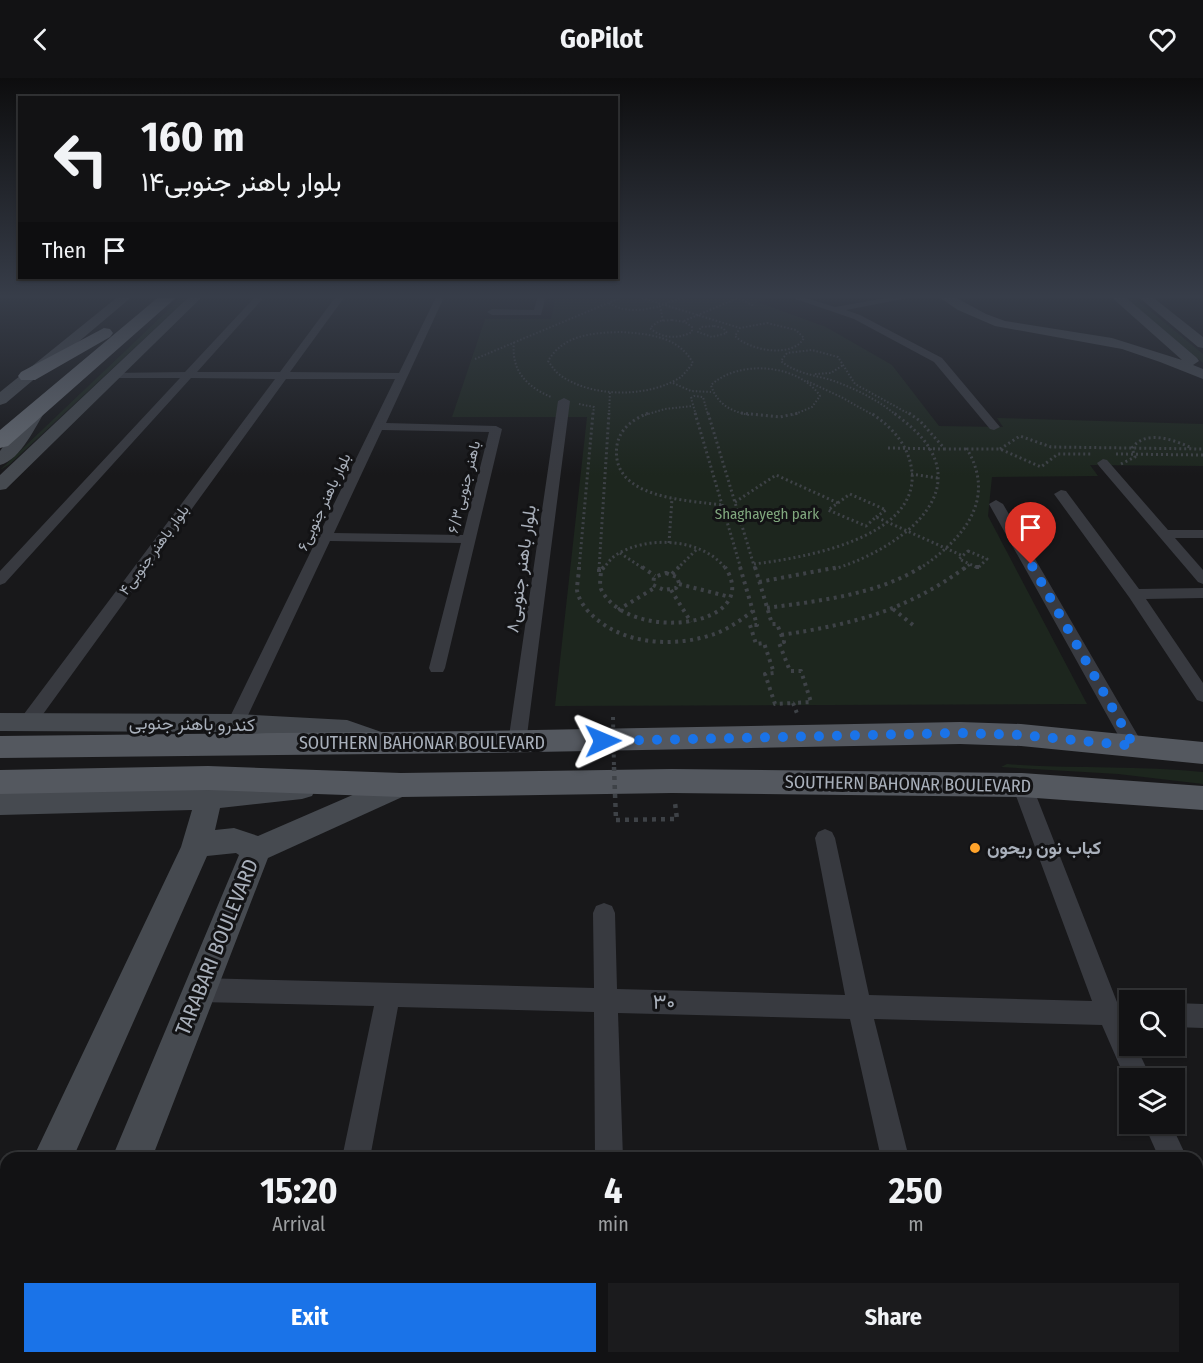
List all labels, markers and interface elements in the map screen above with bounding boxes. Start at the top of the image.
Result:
icon: back [24,23,57,56]
text: GoPilot [560,23,643,55]
icon: heart [1146,23,1179,56]
text: 160 m [141,112,244,162]
icon: left [42,120,120,198]
text: بلوار باهنر جنوبی۱۴ [141,166,341,198]
icon: arrive [98,234,131,267]
text: Then [42,237,86,264]
street label: ۶/۳باهنر جنوبی [444,439,485,535]
street label: بلوار باهنر جنوبی۶ [293,450,355,554]
street label: بلوار باهنر جنوبی۴ [115,501,194,599]
pin [1005,502,1056,564]
street label: ۸بلوار باهنر جنوبی [501,504,541,634]
park label: Shaghayegh park [715,505,819,523]
icon: arrive [1014,511,1047,544]
position arrow [571,709,635,773]
street label: کندرو باهنر جنوبی [129,712,255,736]
street label: SOUTHERN BAHONAR BOULEVARD [299,732,545,754]
street label: SOUTHERN BAHONAR BOULEVARD [785,771,1031,797]
place label: کباب نون ریحون [987,837,1101,859]
marker: کباب نون ریحون [968,841,982,855]
street label: TARABARI BOULEVARD [170,855,264,1039]
street label: ۳۰ [652,989,676,1015]
map controls [1119,990,1185,1134]
button: search [1119,990,1185,1056]
button: layers [1119,1068,1185,1134]
text: 15:20 [260,1169,338,1213]
text: 4 [604,1169,622,1213]
text: 250 [889,1169,943,1213]
text: Arrival [272,1212,325,1236]
text: min [598,1212,629,1236]
text: m [908,1212,924,1236]
button: Exit [24,1283,596,1352]
button: Share [608,1283,1179,1352]

